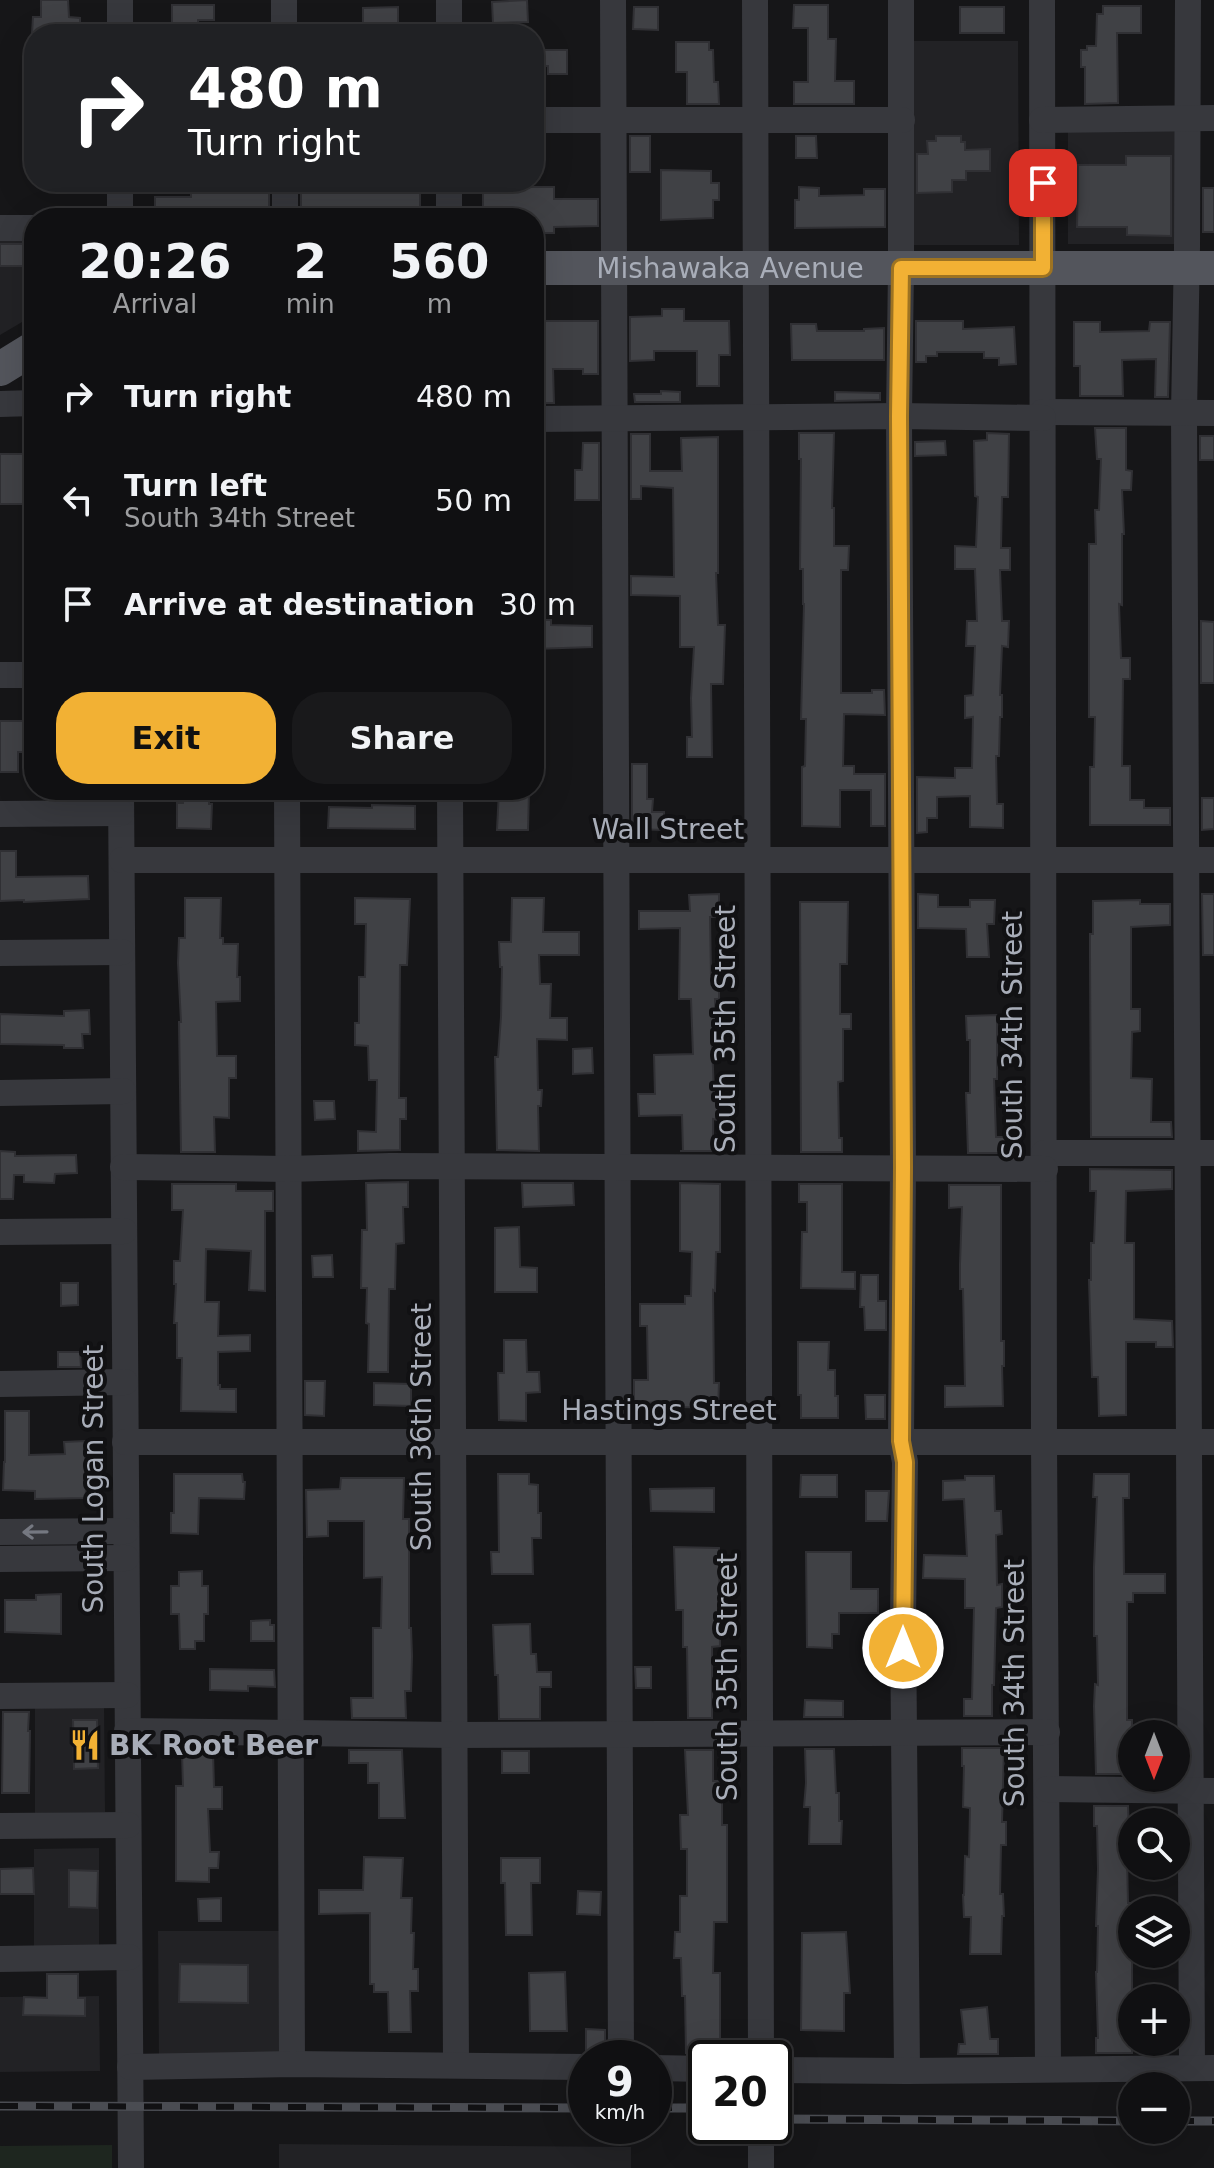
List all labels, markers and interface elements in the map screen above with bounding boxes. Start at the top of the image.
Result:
text: 480 m [188,55,383,120]
icon: right [56,56,160,160]
text: Turn right [188,122,360,163]
pin [1009,149,1077,217]
icon: arrive [1021,161,1065,205]
text: 20:26 [78,233,231,289]
text: 2 [294,233,327,289]
text: 560 [389,233,489,289]
street label: Mishawaka Avenue [596,252,864,285]
text: Arrival [113,289,197,319]
text: min [286,289,335,319]
text: m [427,289,452,319]
icon: right [56,374,100,418]
text: Turn right [124,379,291,414]
text: 480 m [416,379,512,414]
text: Turn left [124,468,267,503]
icon: left [56,478,100,522]
text: 50 m [435,483,512,518]
text: South 34th Street [124,503,355,533]
icon: arrive [56,582,100,626]
text: Arrive at destination [124,587,475,622]
text: 30 m [499,587,576,622]
button: Exit [56,692,276,784]
button: Share [292,692,512,784]
street label: Wall Street [592,813,744,846]
street label: South 35th Street [709,905,742,1153]
street label: South 34th Street [996,911,1029,1159]
street label: South 36th Street [405,1303,438,1551]
street label: South Logan Street [77,1344,110,1614]
street label: Hastings Street [561,1394,777,1427]
one-way arrow [22,1524,49,1540]
street label: South 35th Street [711,1553,744,1801]
street label: South 34th Street [998,1559,1031,1807]
position arrow [861,1606,945,1690]
north arrow [1118,1720,1190,1792]
map controls [1118,1720,1190,2144]
restaurant icon: BK Root Beer [68,1728,102,1762]
place label: BK Root Beer [109,1729,318,1762]
button: search [1118,1808,1190,1880]
button: layers [1118,1896,1190,1968]
button: + [1118,1984,1190,2056]
speed limit sign: 20 [688,2040,792,2144]
text: 9 [606,2059,634,2105]
button: − [1118,2072,1190,2144]
text: km/h [595,2100,645,2124]

